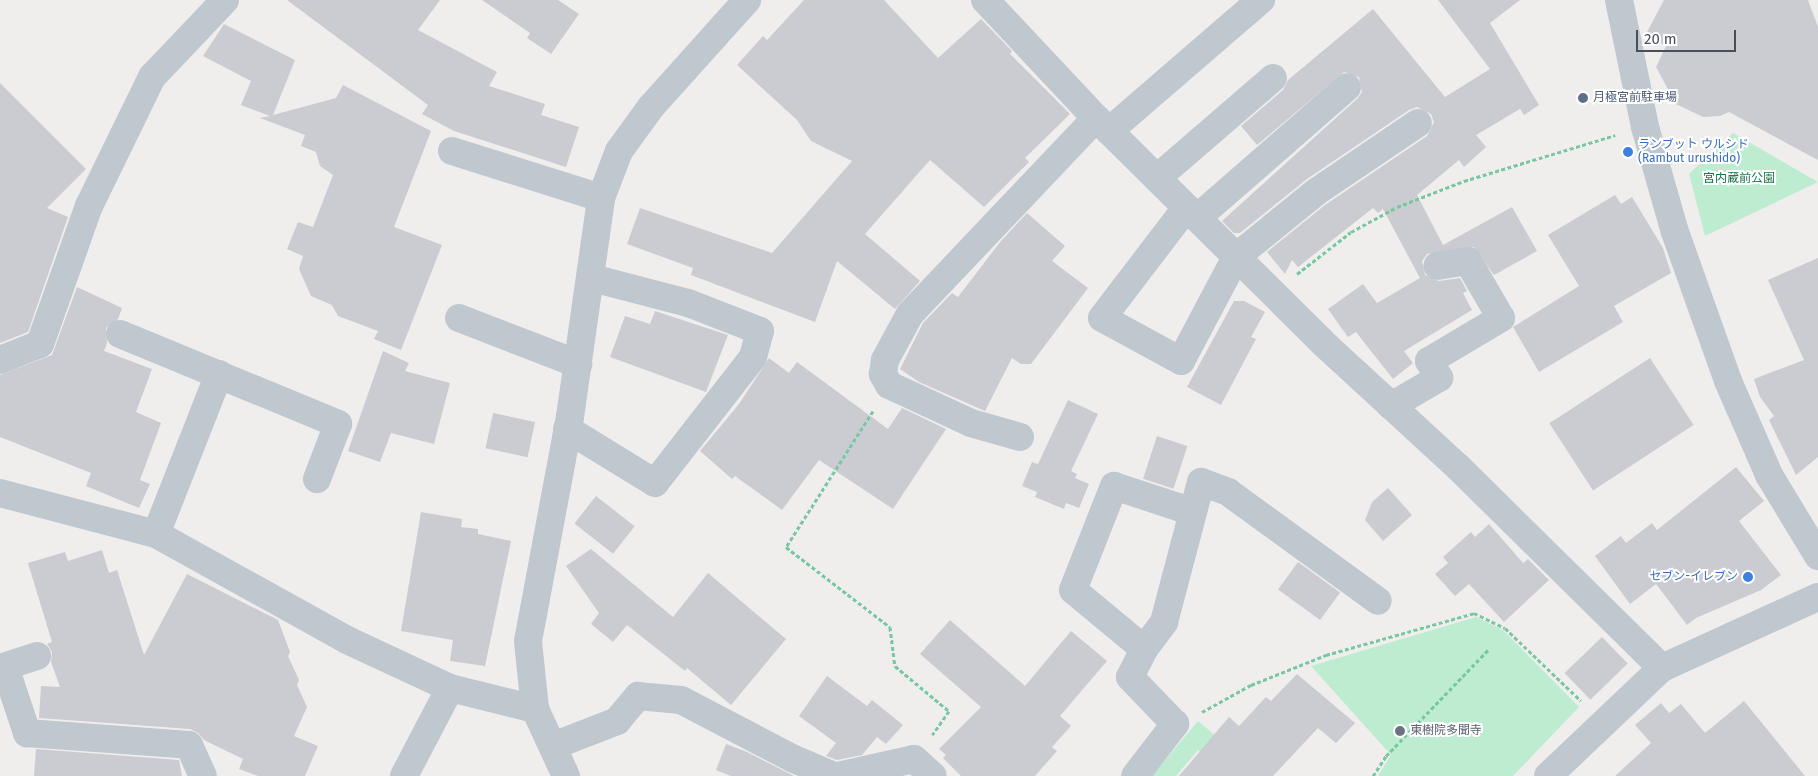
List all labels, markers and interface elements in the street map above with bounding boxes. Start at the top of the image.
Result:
scale bar [1638,20,1738,52]
text: 20 m [1644,30,1677,48]
place label: 月極宮前駐車場 [1593,91,1677,105]
marker: 月極宮前駐車場 [1577,92,1589,104]
place label: ランブット ウルシド (Rambut urushido) [1638,138,1749,166]
marker: ランブット ウルシド (Rambut urushido) [1622,146,1634,158]
park label: 宮内蔵前公園 [1703,172,1775,186]
place label: セブン-イレブン [1649,570,1738,584]
marker: セブン-イレブン [1742,571,1754,583]
place label: 東樹院多聞寺 [1410,724,1482,738]
marker: 東樹院多聞寺 [1394,725,1406,737]

